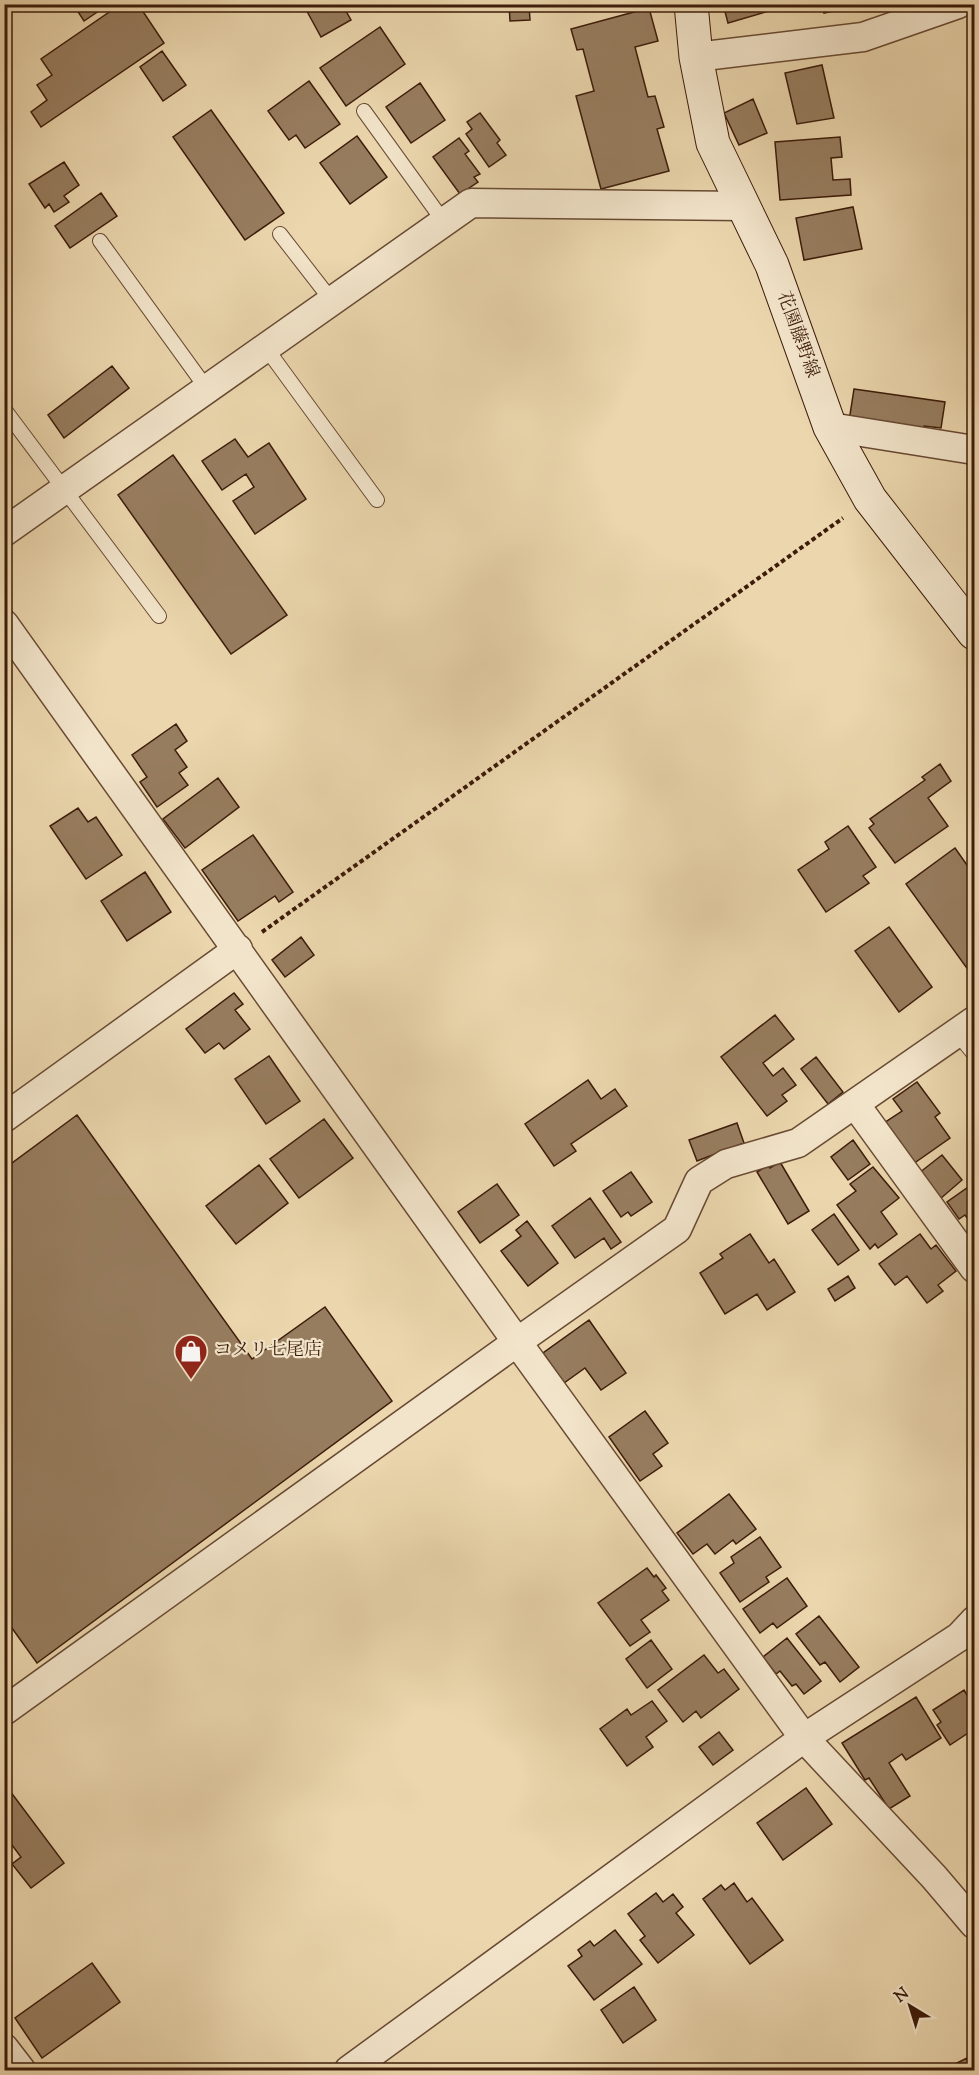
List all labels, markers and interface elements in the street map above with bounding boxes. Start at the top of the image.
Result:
street label: 花園藤野線 [769,288,825,382]
shop icon: コメリ七尾店 [173,1333,209,1380]
place label: コメリ七尾店 [214,1338,322,1364]
north arrow [880,1976,940,2036]
text: N [890,1983,915,2009]

